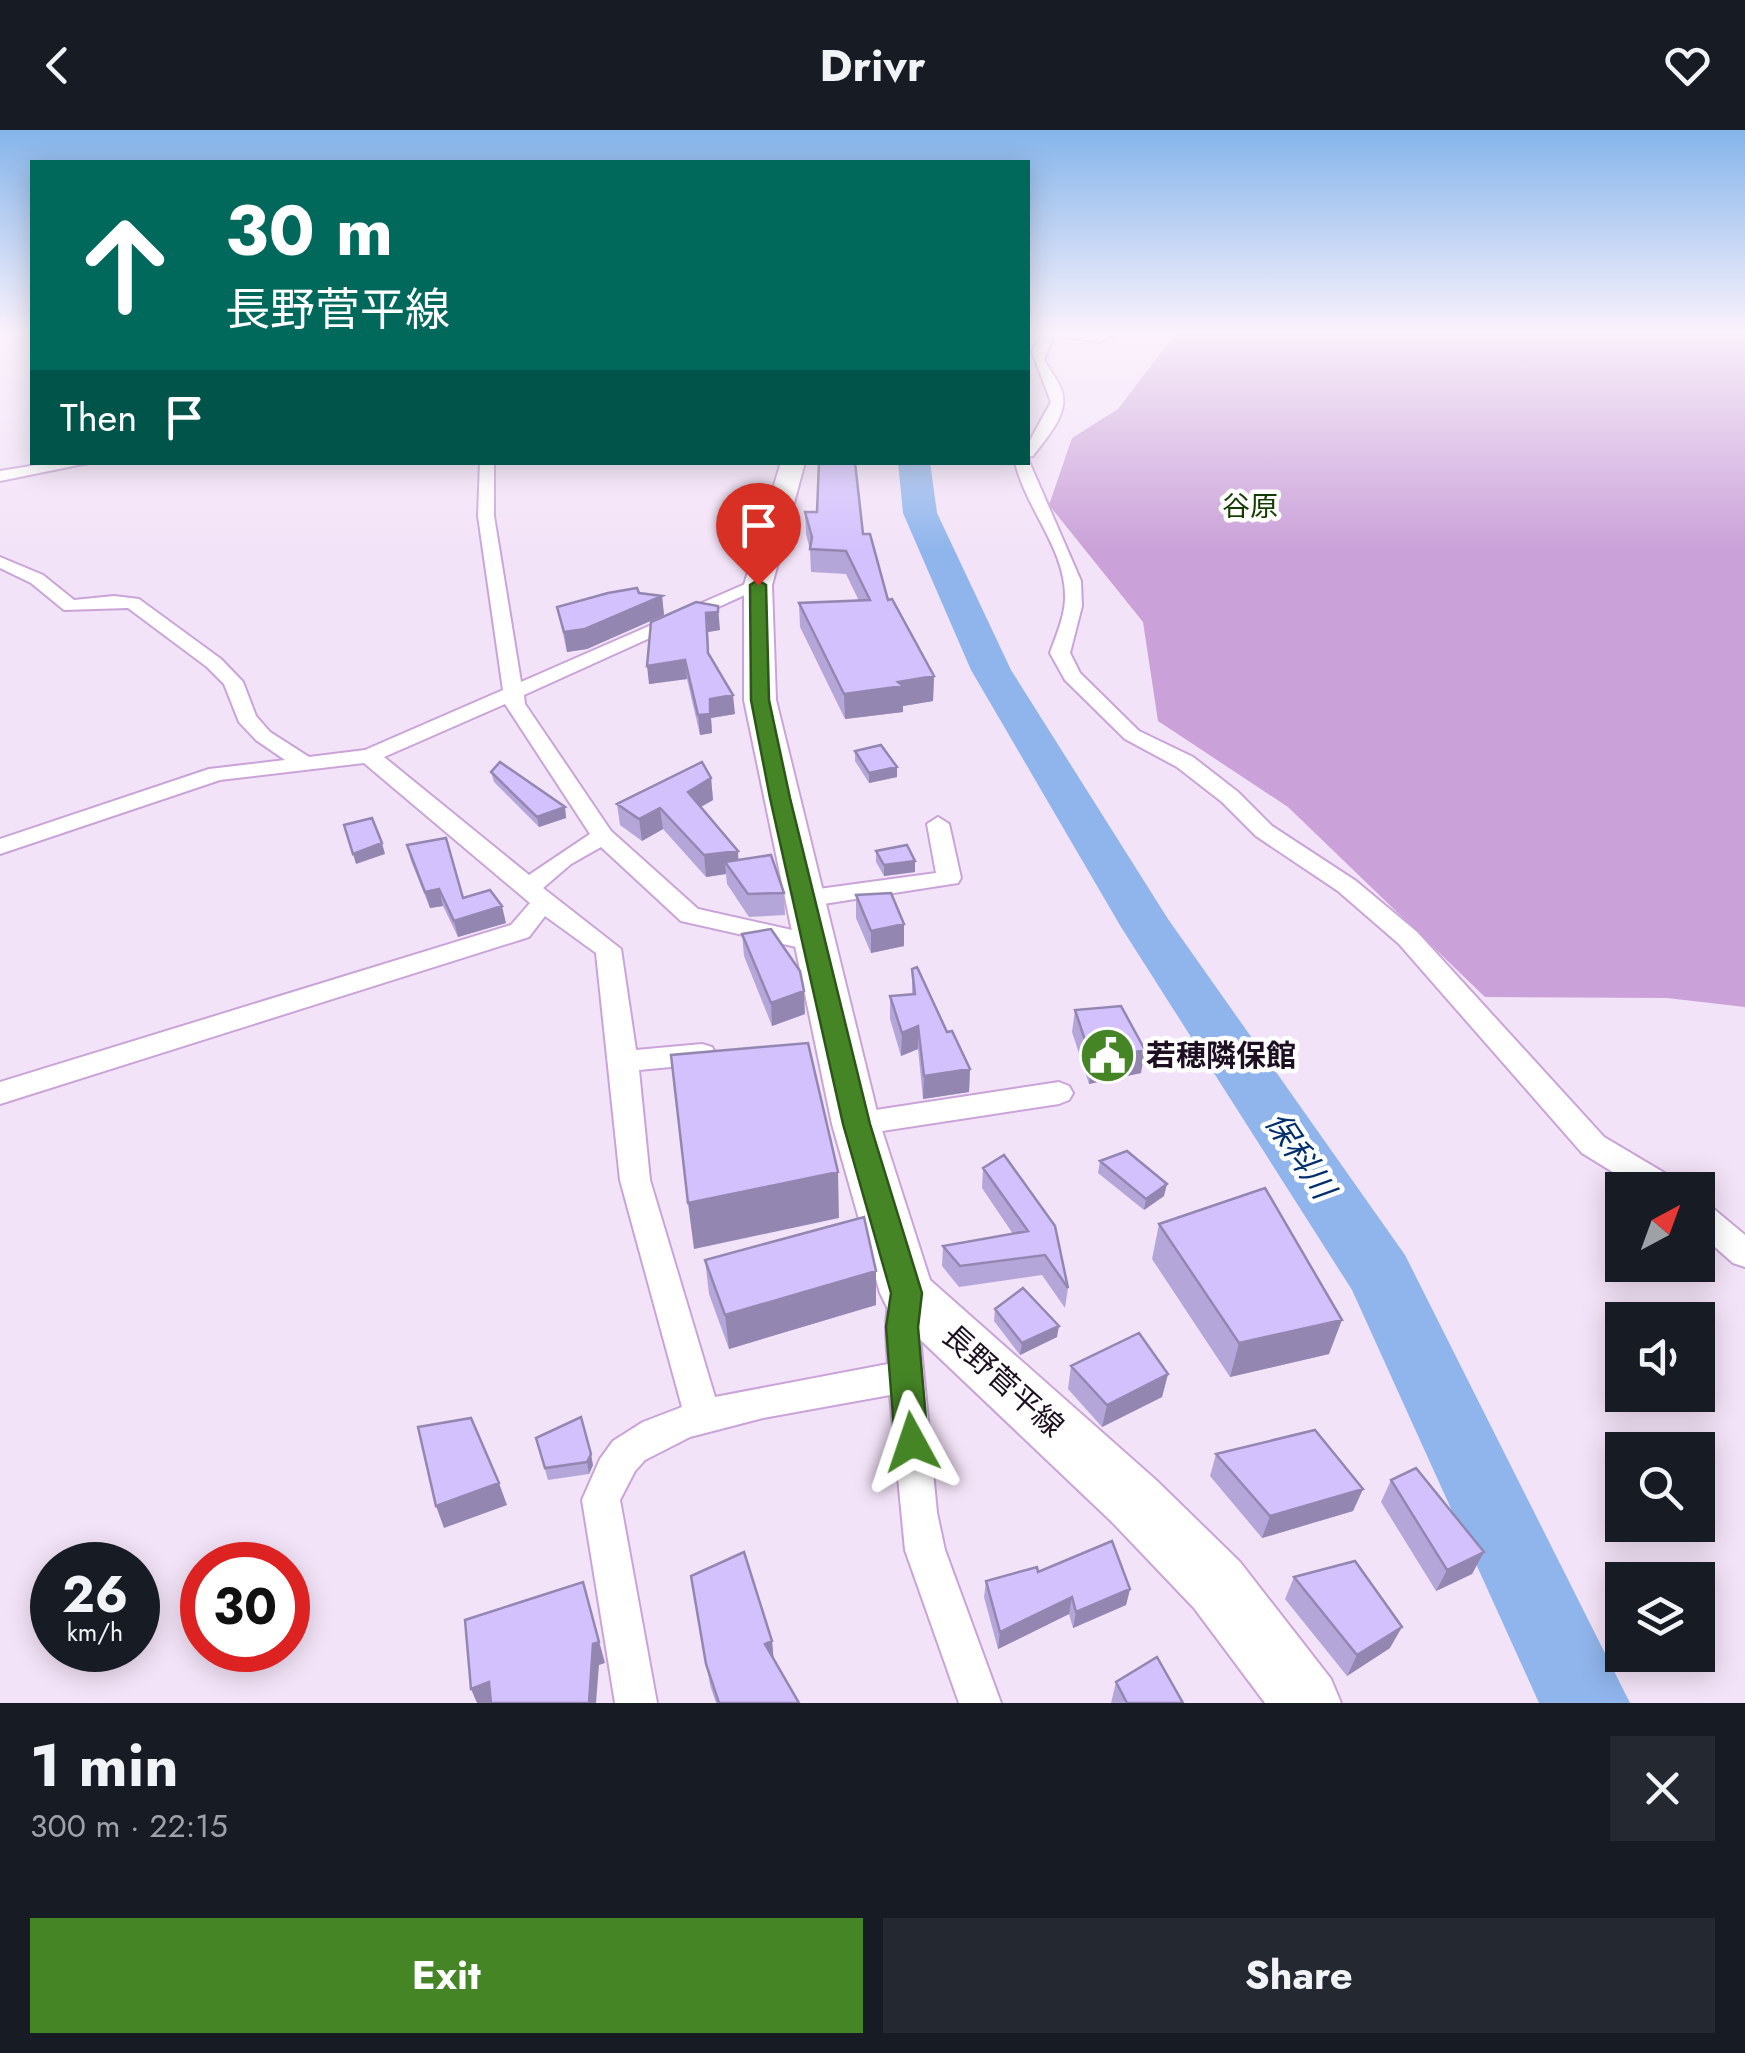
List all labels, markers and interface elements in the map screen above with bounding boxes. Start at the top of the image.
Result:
text: Drivr [819,33,926,98]
icon: back [30,38,85,93]
icon: heart [1660,38,1715,93]
text: 30 m [225,180,393,281]
icon: ahead [60,200,190,330]
text: 長野菅平線 [225,277,450,342]
text: Then [60,390,137,445]
icon: arrive [157,390,212,445]
pin [716,483,801,586]
district label: 谷原 [1222,486,1278,527]
icon: arrive [731,498,786,553]
public building icon: 若穂隣保館 [1077,1026,1137,1086]
place label: 若穂隣保館 [1146,1034,1296,1077]
water label: 保科川 [1254,1102,1348,1210]
north arrow [1605,1172,1715,1282]
map controls [1605,1172,1715,1672]
button: sound [1605,1302,1715,1412]
street label: 長野菅平線 [933,1314,1073,1447]
position arrow [860,1390,964,1494]
button: search [1605,1432,1715,1542]
speed limit sign: 30 [180,1542,310,1672]
text: 26 [62,1558,128,1631]
button: layers [1605,1562,1715,1672]
text: km/h [67,1614,123,1650]
text: 1 min [30,1722,179,1809]
button: close [1610,1736,1715,1841]
text: 300 m · 22:15 [30,1803,228,1849]
button: Exit [30,1918,863,2033]
button: Share [883,1918,1715,2033]

